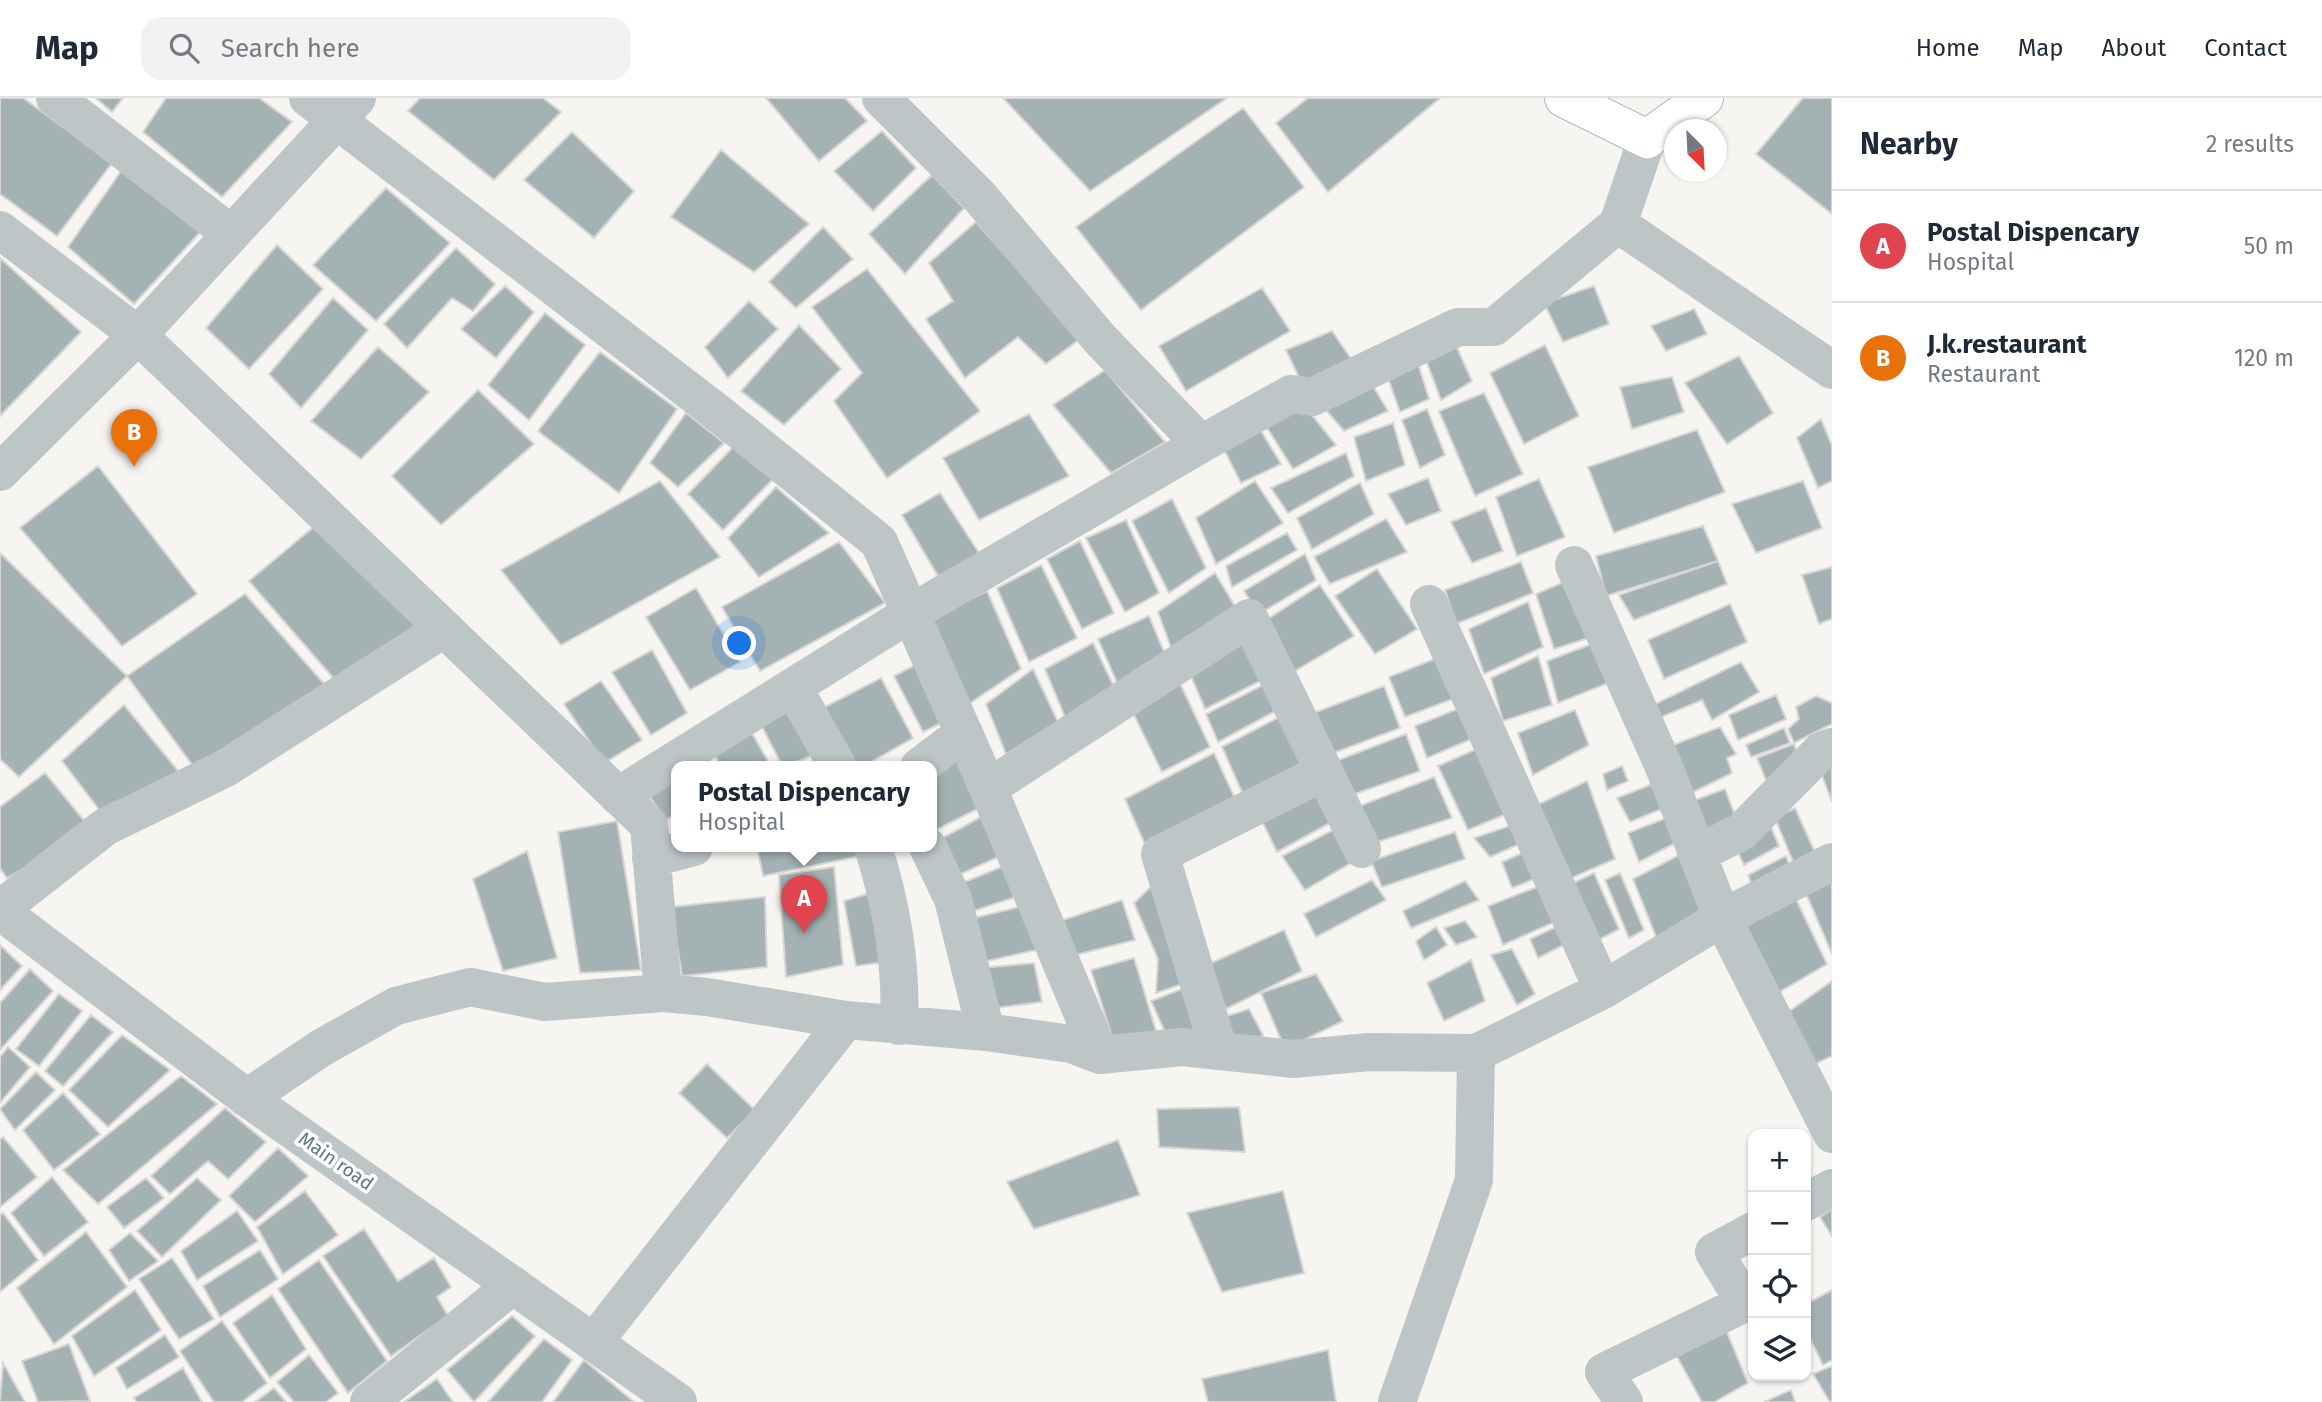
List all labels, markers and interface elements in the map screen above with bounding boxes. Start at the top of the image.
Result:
search box [141,17,631,80]
text: Map [35,28,99,68]
icon: search [165,29,203,67]
text: Search here [221,33,360,64]
text: Home [1916,34,1980,62]
text: Map [2018,34,2064,62]
text: About [2102,34,2166,62]
text: Contact [2204,34,2287,62]
north arrow [1664,119,1727,182]
text: Nearby [1860,126,1958,162]
text: 2 results [2206,130,2294,158]
text: Postal Dispencary [1927,217,2139,248]
text: A [1876,232,1890,260]
text: 50 m [2244,232,2294,260]
text: Hospital [1927,248,2014,276]
text: J.k.restaurant [1927,329,2086,360]
text: B [1876,344,1890,372]
text: 120 m [2234,344,2294,372]
text: Restaurant [1927,360,2040,388]
pin: B [111,409,157,467]
your location [722,626,756,660]
popup [671,761,937,852]
text: Postal Dispencary [698,777,910,808]
text: Hospital [698,808,785,836]
pin: A [781,875,827,933]
street label: Main road [294,1127,378,1195]
map controls [1748,1129,1811,1381]
button: + [1748,1129,1811,1192]
button: − [1748,1192,1811,1255]
button: locate [1748,1255,1811,1318]
button: layers [1748,1318,1811,1381]

